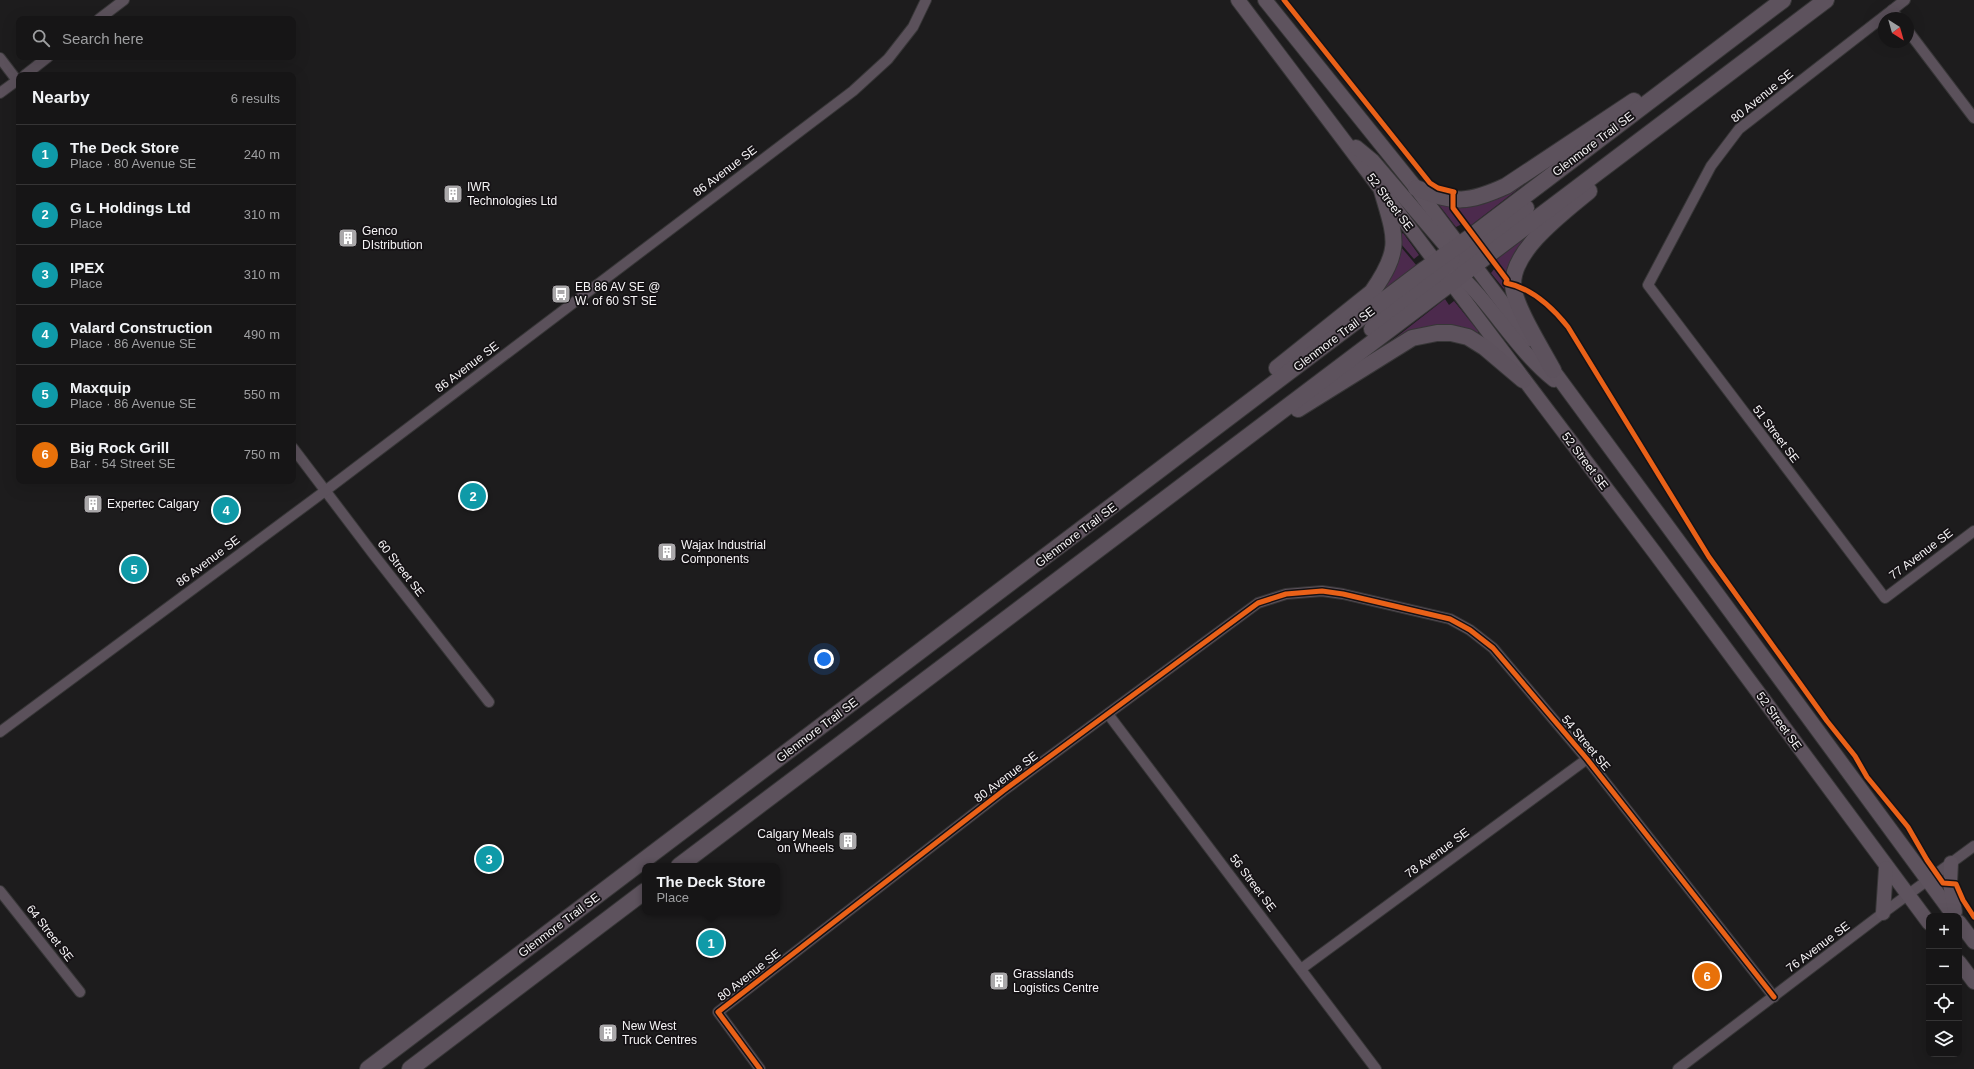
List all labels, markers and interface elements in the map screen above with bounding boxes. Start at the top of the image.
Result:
north arrow [1878,12,1914,48]
search box [16,16,296,60]
icon: search [30,27,52,49]
text: Search here [62,30,144,47]
street label: 80 Avenue SE [1728,67,1796,125]
text: Nearby [32,88,90,107]
text: 6 results [231,91,280,106]
street label: Glenmore Trail SE [1550,109,1636,179]
text: The Deck Store [70,139,179,156]
street label: 86 Avenue SE [691,143,759,199]
text: 1 [41,147,49,162]
text: 240 m [244,147,280,162]
text: Place · 80 Avenue SE [70,156,196,171]
street label: 52 Street SE [1364,171,1416,233]
place label: IWR Technologies Ltd [467,180,557,208]
building icon: IWR Technologies Ltd [442,183,464,205]
text: G L Holdings Ltd [70,199,191,216]
text: 2 [41,207,49,222]
text: 310 m [244,207,280,222]
text: Place [70,216,103,231]
place label: Genco DIstribution [362,224,423,252]
building icon: Genco DIstribution [337,227,359,249]
text: IPEX [70,259,104,276]
text: 3 [41,267,49,282]
text: 310 m [244,267,280,282]
text: Place [70,276,103,291]
place label: EB 86 AV SE @ W. of 60 ST SE [575,280,660,308]
bus stop icon: EB 86 AV SE @ W. of 60 ST SE [550,283,572,305]
street label: Glenmore Trail SE [1291,304,1377,374]
text: Valard Construction [70,319,213,336]
text: 4 [41,327,49,342]
text: 490 m [244,327,280,342]
text: Place · 86 Avenue SE [70,336,196,351]
street label: 86 Avenue SE [433,339,501,395]
text: Maxquip [70,379,131,396]
text: 5 [41,387,49,402]
text: 550 m [244,387,280,402]
text: Place · 86 Avenue SE [70,396,196,411]
street label: 51 Street SE [1750,403,1802,465]
street label: 52 Street SE [1559,430,1611,492]
text: Big Rock Grill [70,439,169,456]
text: 6 [41,447,49,462]
text: 750 m [244,447,280,462]
text: Bar · 54 Street SE [70,456,176,471]
pin: 2 [460,481,486,511]
building icon: Expertec Calgary [82,493,104,515]
pin: 4 [213,495,239,525]
place label: Expertec Calgary [107,497,199,511]
street label: Glenmore Trail SE [1033,500,1119,570]
street label: 77 Avenue SE [1887,526,1955,582]
street label: 86 Avenue SE [174,533,242,589]
street label: 60 Street SE [375,537,427,599]
place label: Wajax Industrial Components [681,538,766,566]
building icon: Wajax Industrial Components [656,541,678,563]
pin: 5 [121,554,147,584]
your location [814,649,834,669]
street label: 52 Street SE [1753,689,1805,753]
street label: Glenmore Trail SE [774,695,860,765]
street label: 54 Street SE [1559,712,1613,774]
street label: 80 Avenue SE [972,749,1040,805]
street label: 78 Avenue SE [1402,825,1472,881]
place label: Calgary Meals on Wheels [757,827,834,855]
building icon: Calgary Meals on Wheels [837,830,859,852]
pin: 3 [476,844,502,874]
street label: 56 Street SE [1227,852,1279,914]
popup [642,863,780,915]
text: The Deck Store [656,873,766,890]
street label: Glenmore Trail SE [516,890,602,960]
text: Place [656,890,689,905]
street label: 64 Street SE [24,902,76,964]
map controls [1926,913,1962,1057]
button: + [1926,913,1962,949]
street label: 76 Avenue SE [1784,919,1852,975]
pin: 1 [698,928,724,958]
street label: 80 Avenue SE [715,946,783,1004]
button: − [1926,949,1962,985]
pin: 6 [1694,961,1720,991]
place label: Grasslands Logistics Centre [1013,967,1099,995]
building icon: Grasslands Logistics Centre [988,970,1010,992]
button: locate [1926,985,1962,1021]
place label: New West Truck Centres [622,1019,697,1047]
button: layers [1926,1021,1962,1057]
building icon: New West Truck Centres [597,1022,619,1044]

